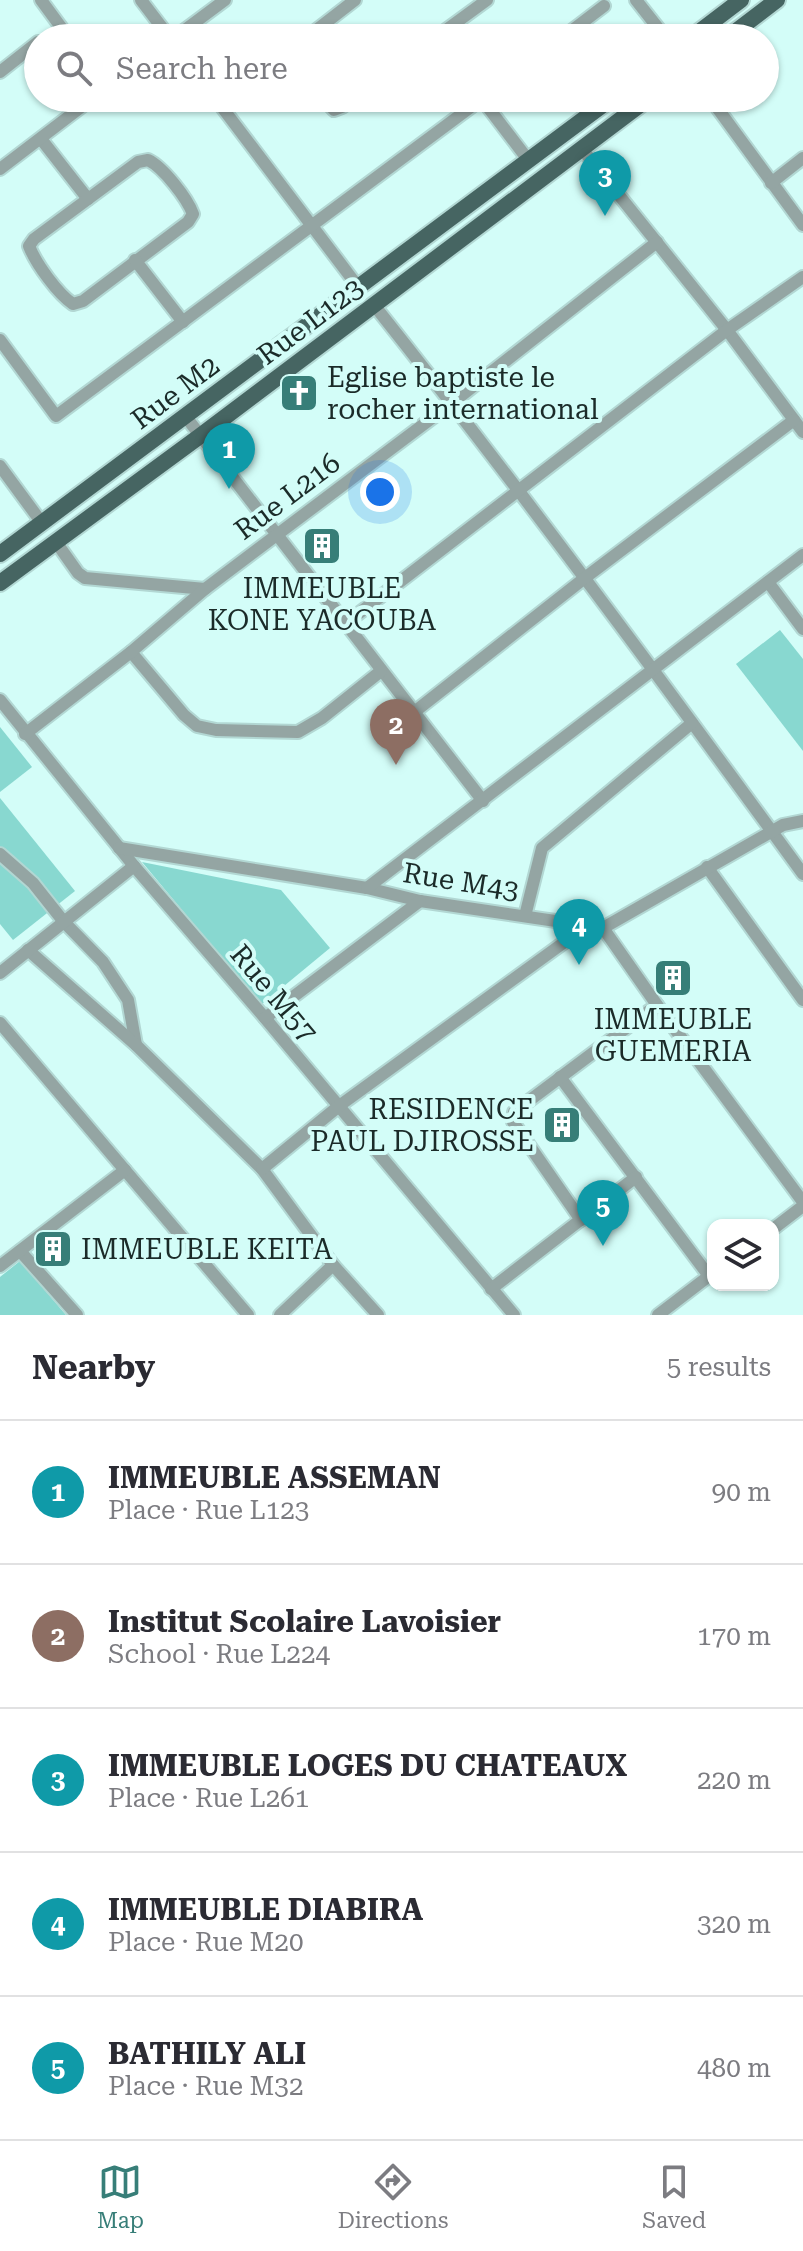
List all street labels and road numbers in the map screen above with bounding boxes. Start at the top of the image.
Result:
street label: Rue L123 [251,271,369,372]
street label: Rue M2 [125,349,226,436]
street label: Rue L216 [228,446,346,546]
street label: Rue M43 [401,856,521,907]
street label: Rue M57 [223,938,324,1049]

